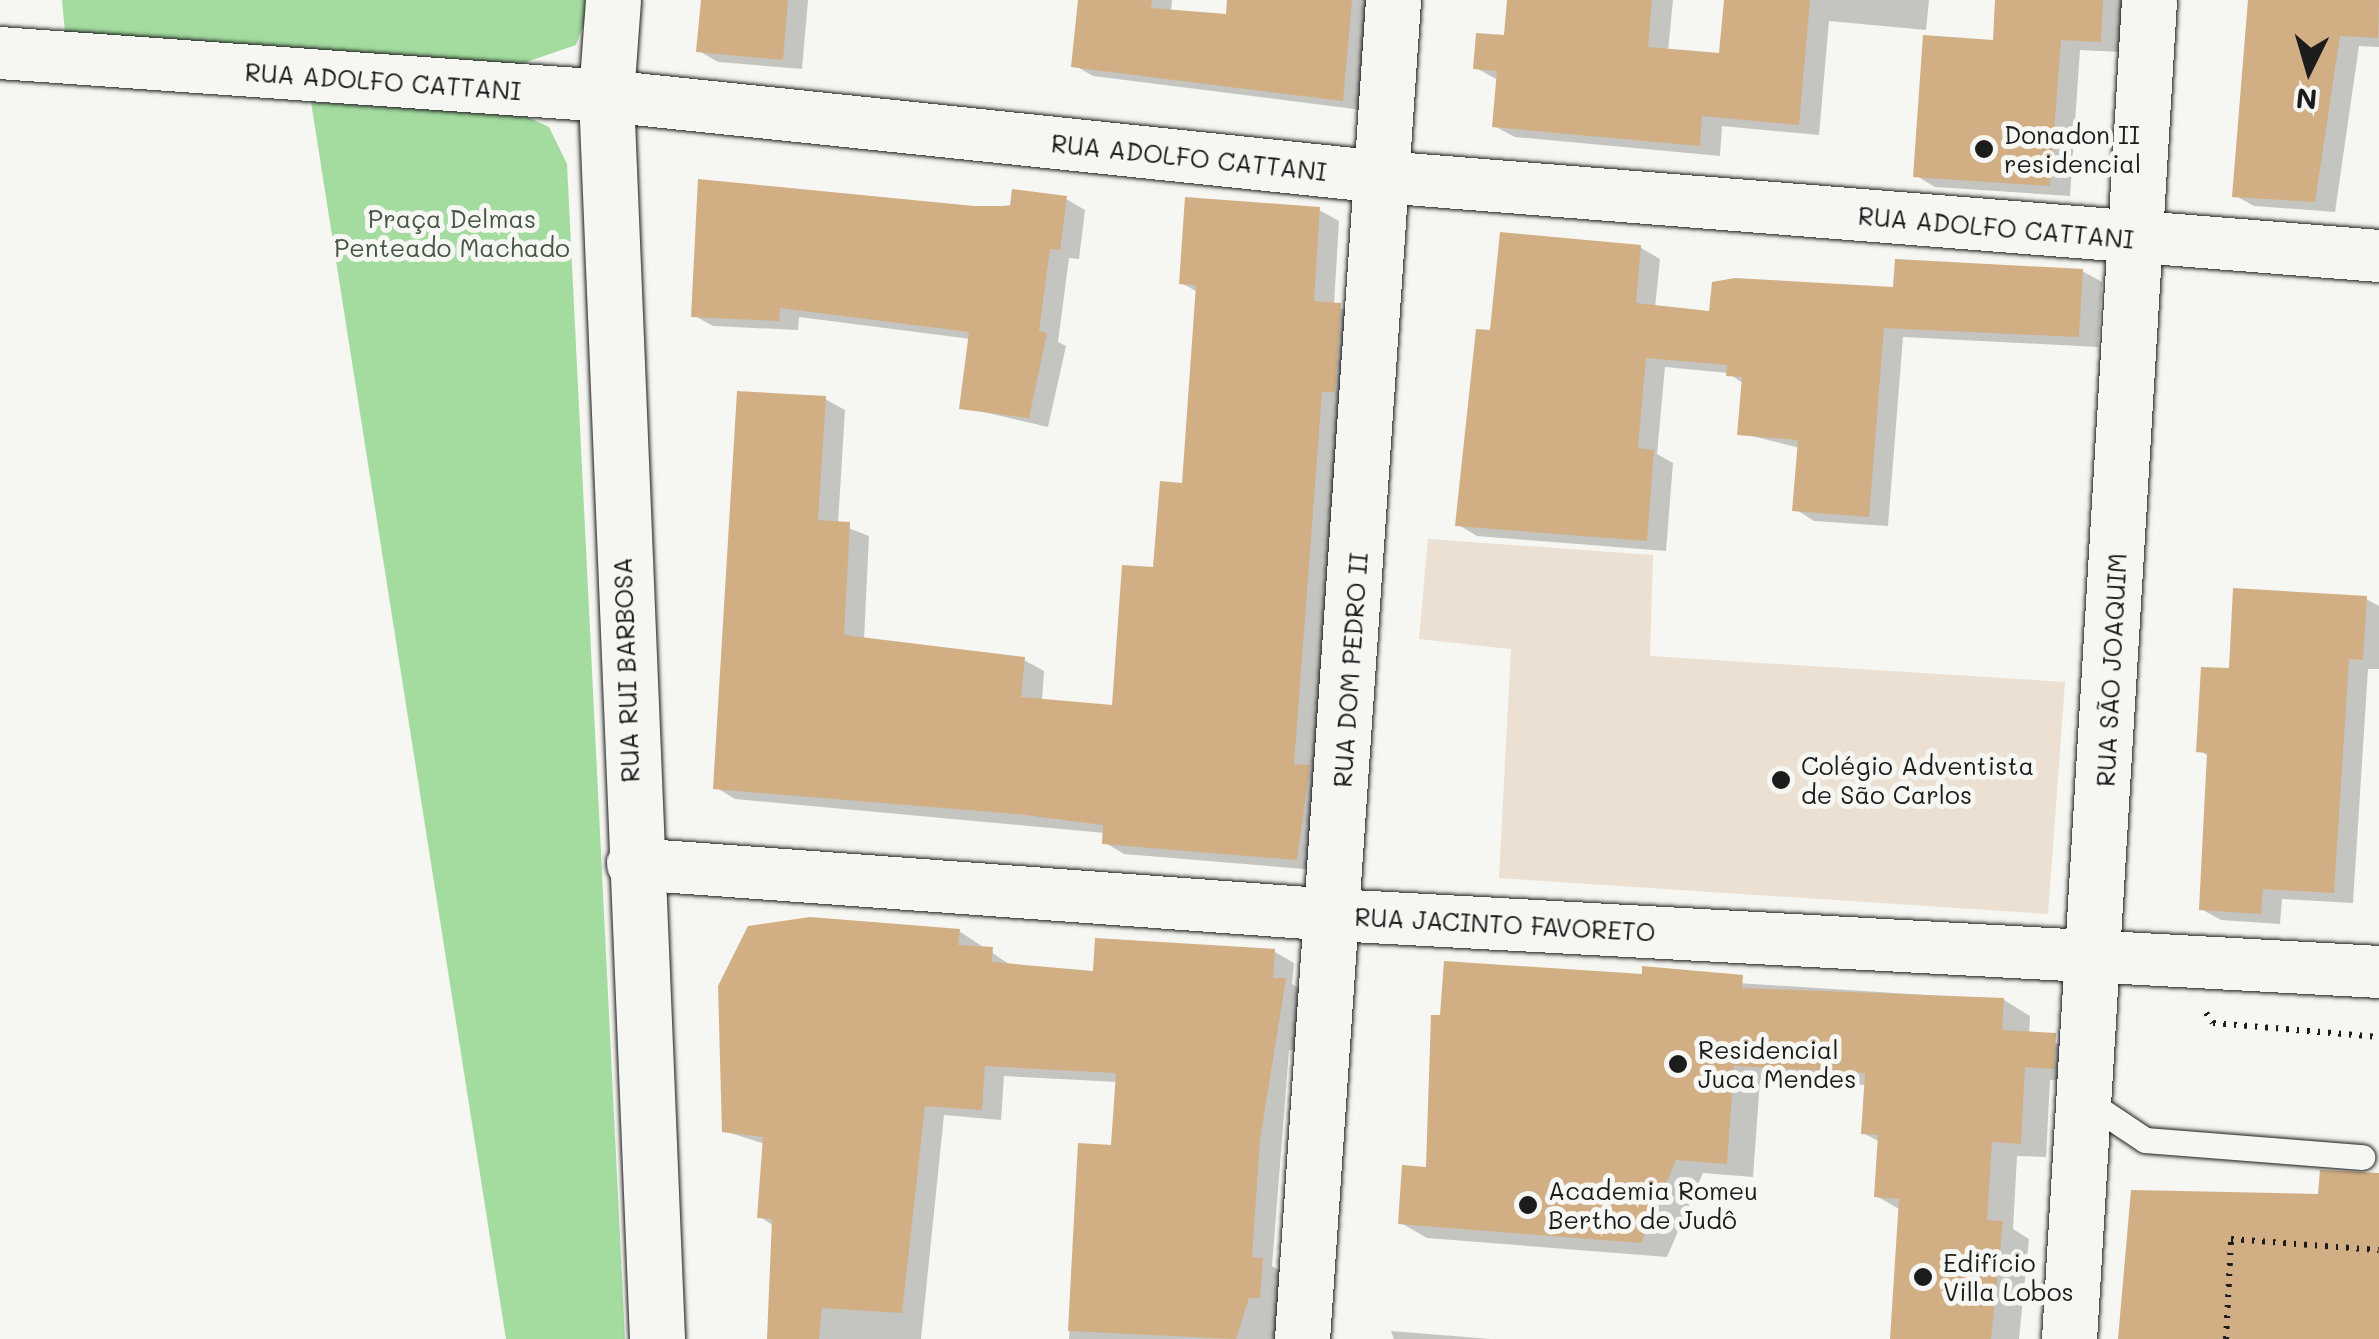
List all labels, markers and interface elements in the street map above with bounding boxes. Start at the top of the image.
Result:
north arrow [2259,20,2359,120]
street label: RUA ADOLFO CATTANI [244,56,522,106]
text: N [2294,81,2319,119]
place label: Donadon II residencial [2004,120,2141,179]
street label: RUA ADOLFO CATTANI [1050,128,1328,186]
marker: Donadon II residencial [1973,138,1995,160]
street label: RUA ADOLFO CATTANI [1857,200,2135,254]
park label: Praça Delmas Penteado Machado [334,204,570,263]
street label: RUA DOM PEDRO II [1327,552,1373,788]
street label: RUA SÃO JOAQUIM [2090,552,2132,788]
street label: RUA RUI BARBOSA [607,557,645,783]
place label: Colégio Adventista de São Carlos [1801,751,2034,810]
marker: Colégio Adventista de São Carlos [1770,769,1792,791]
street label: RUA JACINTO FAVORETO [1354,901,1656,947]
place label: Residencial Juca Mendes [1698,1035,1856,1094]
marker: Residencial Juca Mendes [1667,1053,1689,1075]
place label: Academia Romeu Bertho de Judô [1548,1176,1758,1235]
marker: Academia Romeu Bertho de Judô [1517,1194,1539,1216]
place label: Edifício Villa Lobos [1943,1248,2074,1307]
marker: Edifício Villa Lobos [1912,1266,1934,1288]

